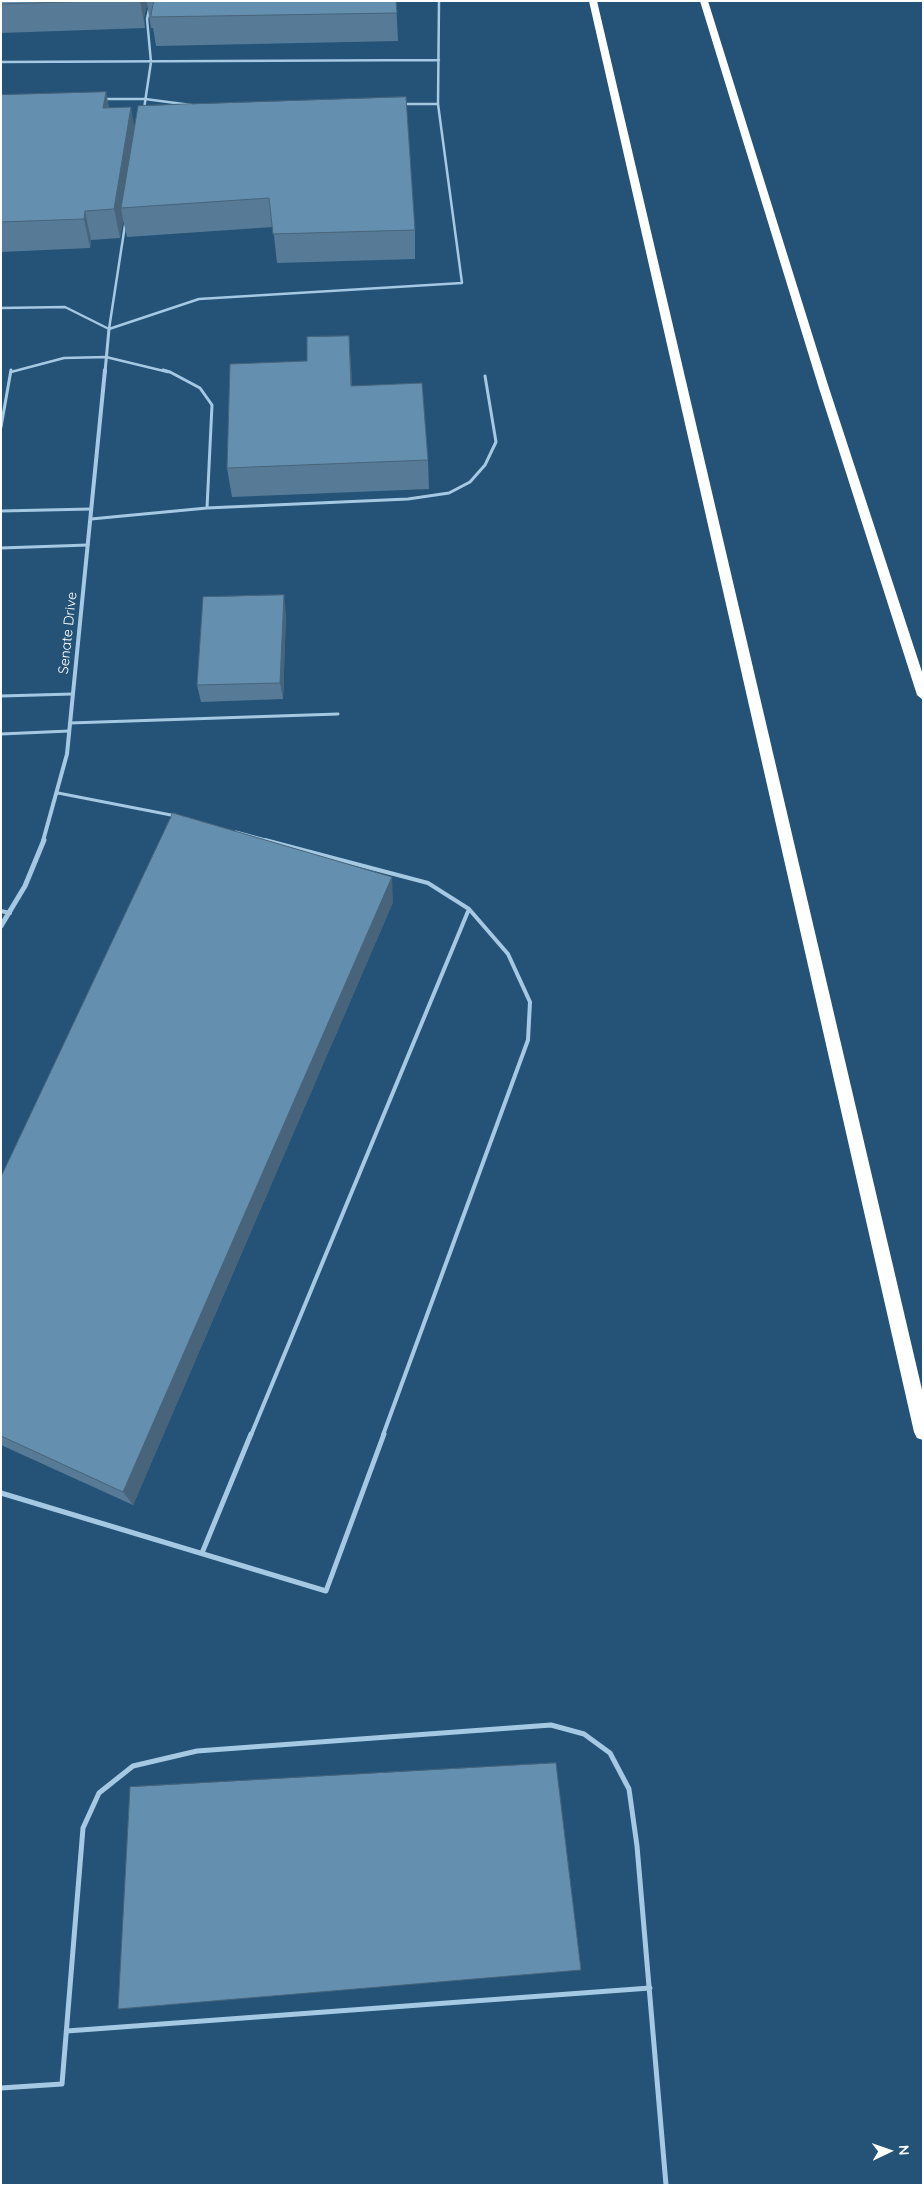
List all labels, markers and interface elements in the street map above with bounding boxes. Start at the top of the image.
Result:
street label: Senate Drive [55,591,81,675]
north arrow [864,2126,914,2176]
text: N [895,2145,913,2156]

